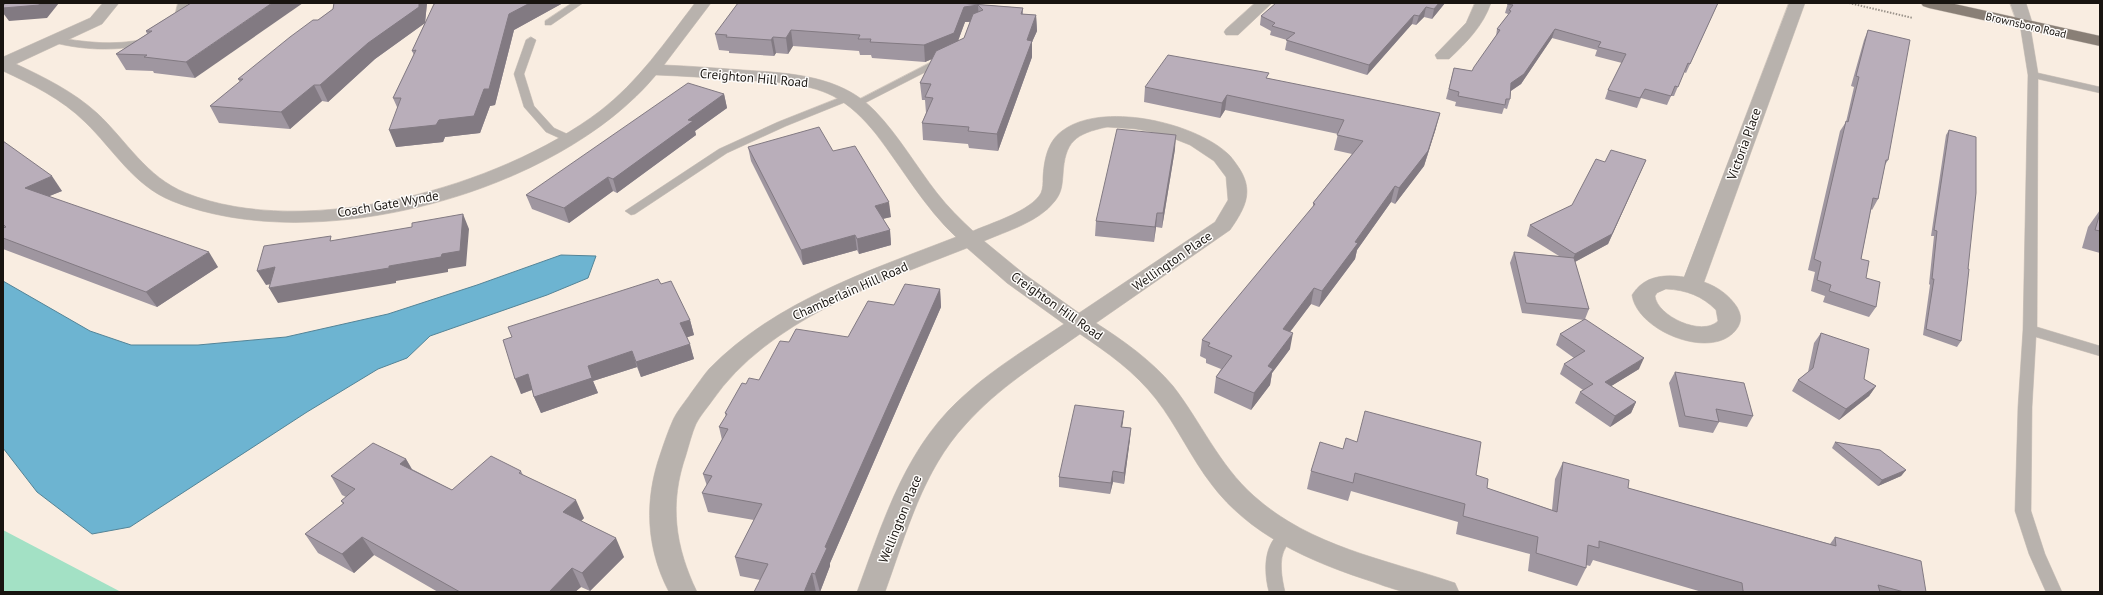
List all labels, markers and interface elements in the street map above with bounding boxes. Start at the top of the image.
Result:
street label: Brownsboro Road [1984,9,2068,41]
street label: Creighton Hill Road [699,65,809,91]
street label: Victoria Place [1723,106,1765,183]
street label: Coach Gate Wynde [336,187,440,221]
street label: Wellington Place [1129,227,1215,295]
street label: Chamberlain Hill Road [790,258,910,324]
street label: Creighton Hill Road [1008,268,1106,344]
street label: Wellington Place [875,472,925,566]

